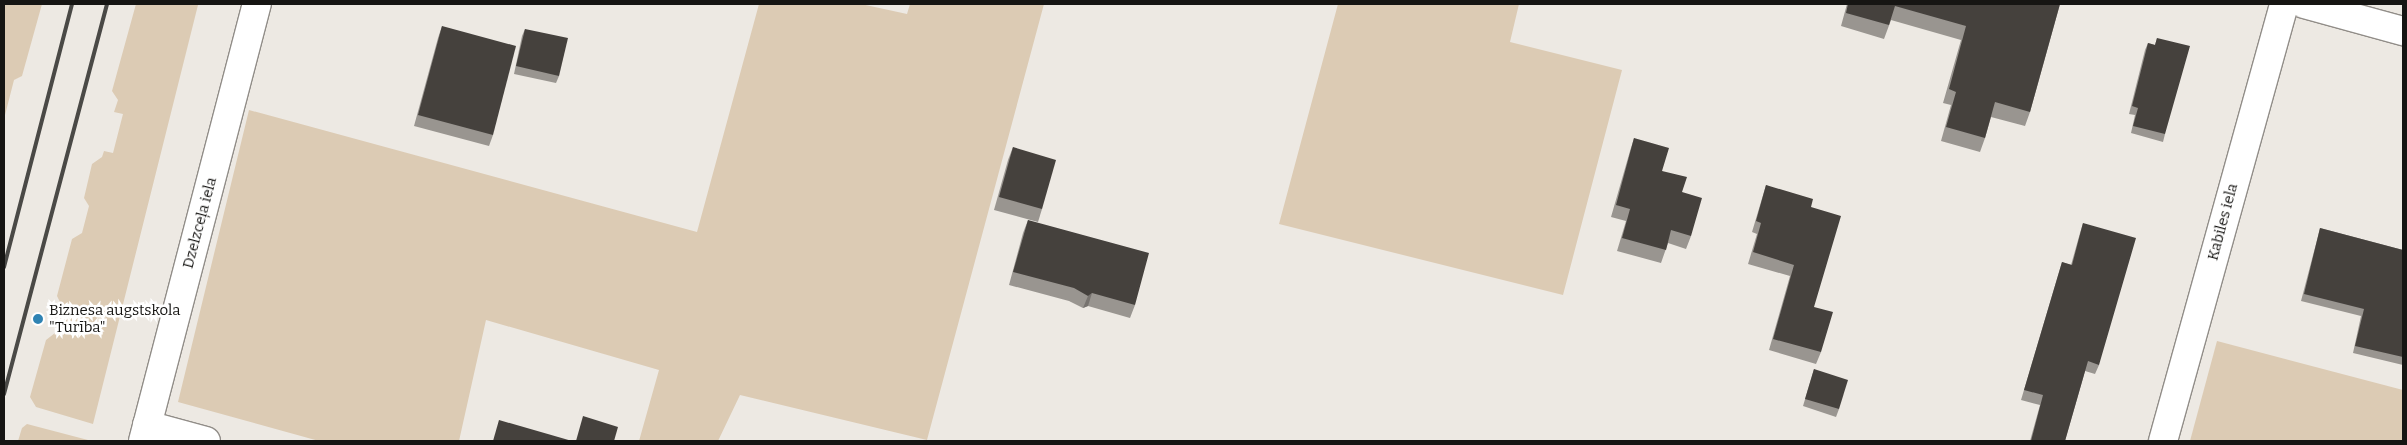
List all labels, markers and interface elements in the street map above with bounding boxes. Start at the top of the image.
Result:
street label: Dzelzceļa iela [179,175,221,271]
street label: Kabiles iela [2204,181,2242,263]
place label: Biznesa augstskola "Turība" [49,301,180,336]
marker: Biznesa augstskola "Turība" [31,312,45,326]

